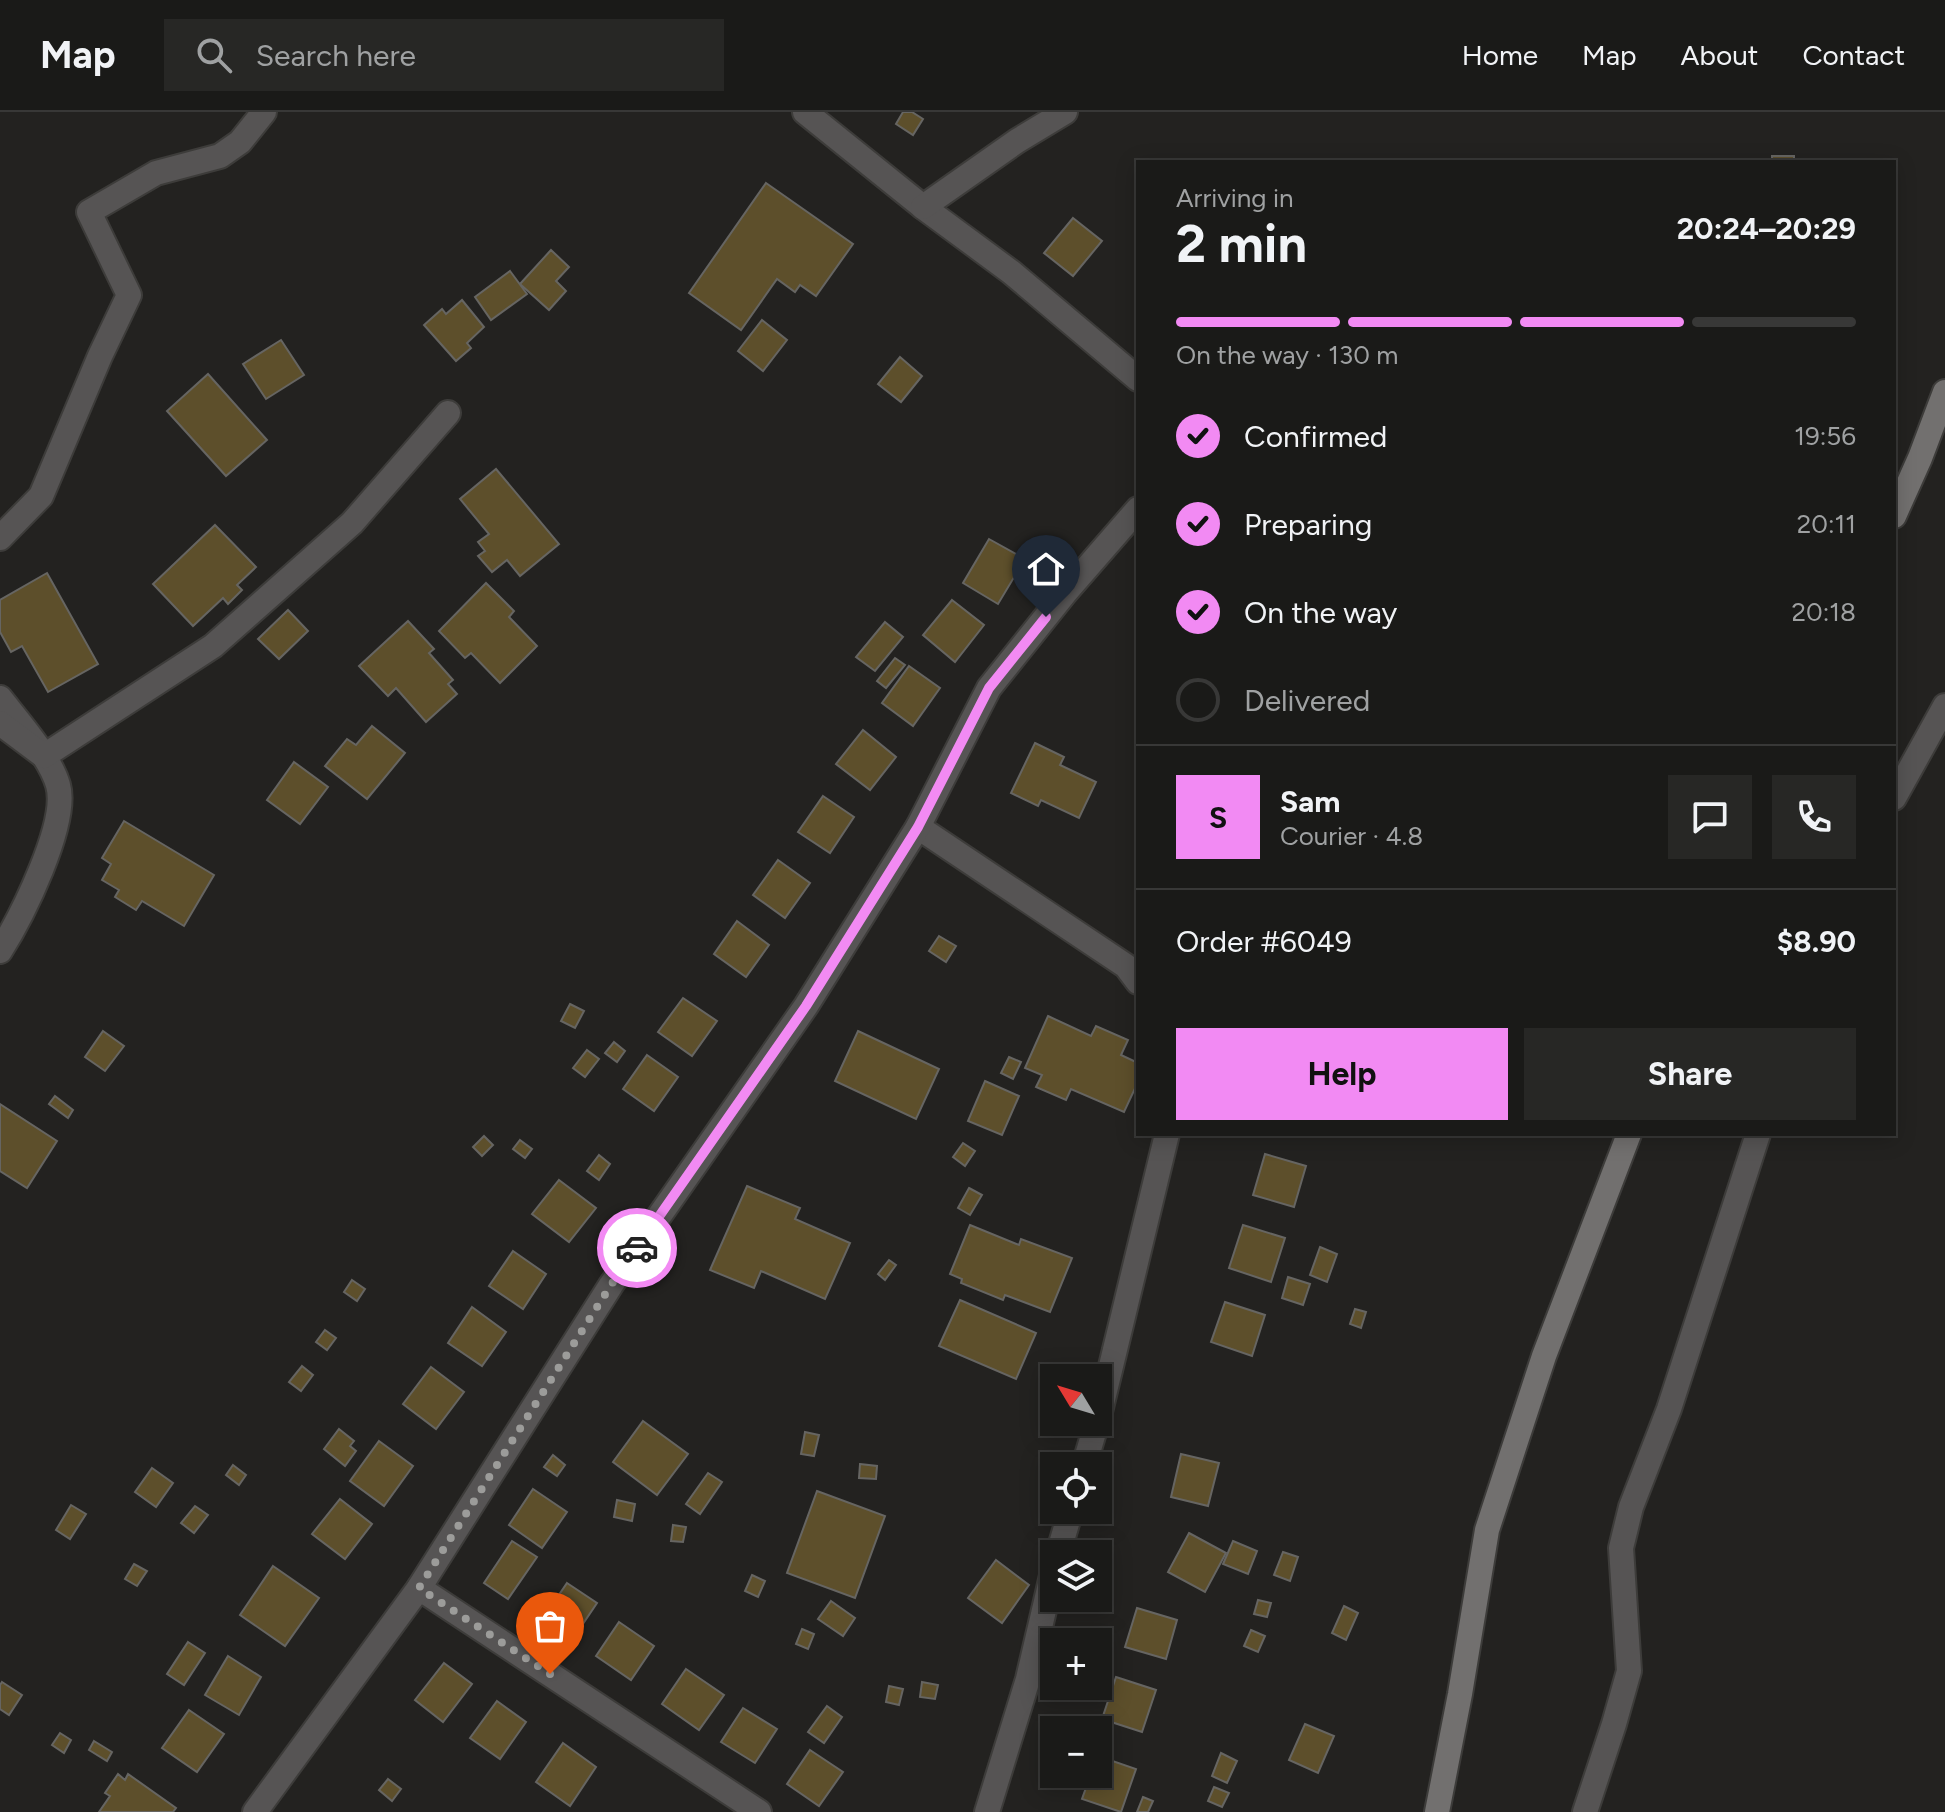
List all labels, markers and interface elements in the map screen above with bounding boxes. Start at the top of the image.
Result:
search box [164,19,724,91]
text: Map [40,32,116,78]
icon: search [192,33,236,77]
text: Search here [256,37,416,74]
text: Home [1462,38,1538,72]
text: Map [1582,38,1637,72]
text: About [1681,38,1758,72]
text: Contact [1802,38,1905,72]
text: Arriving in [1176,182,1294,214]
text: 20:24–20:29 [1677,210,1856,247]
text: 2 min [1176,213,1307,275]
text: On the way · 130 m [1176,339,1398,371]
icon: check [1176,414,1220,458]
text: Confirmed [1244,418,1387,455]
text: 19:56 [1794,420,1856,452]
icon: check [1176,502,1220,546]
text: Preparing [1244,506,1372,543]
text: 20:11 [1797,508,1856,540]
pin [1012,535,1080,617]
icon: home [1024,547,1068,591]
icon: check [1176,590,1220,634]
text: On the way [1244,594,1397,631]
text: 20:18 [1792,596,1856,628]
text: Delivered [1244,682,1370,719]
button: chat [1668,775,1752,859]
button: phone [1772,775,1856,859]
text: Sam [1280,783,1340,820]
text: S [1209,799,1227,836]
text: Courier · 4.8 [1280,820,1423,852]
text: Order #6049 [1176,923,1352,960]
text: $8.90 [1777,923,1856,960]
button: Help [1176,1028,1508,1120]
button: Share [1524,1028,1856,1120]
courier [597,1208,677,1288]
icon: car [615,1226,659,1270]
north arrow [1040,1364,1112,1436]
map controls [1040,1364,1112,1788]
button: locate [1040,1452,1112,1524]
button: layers [1040,1540,1112,1612]
pin [516,1592,584,1674]
icon: bag [528,1604,572,1648]
button: + [1040,1628,1112,1700]
button: − [1040,1716,1112,1788]

